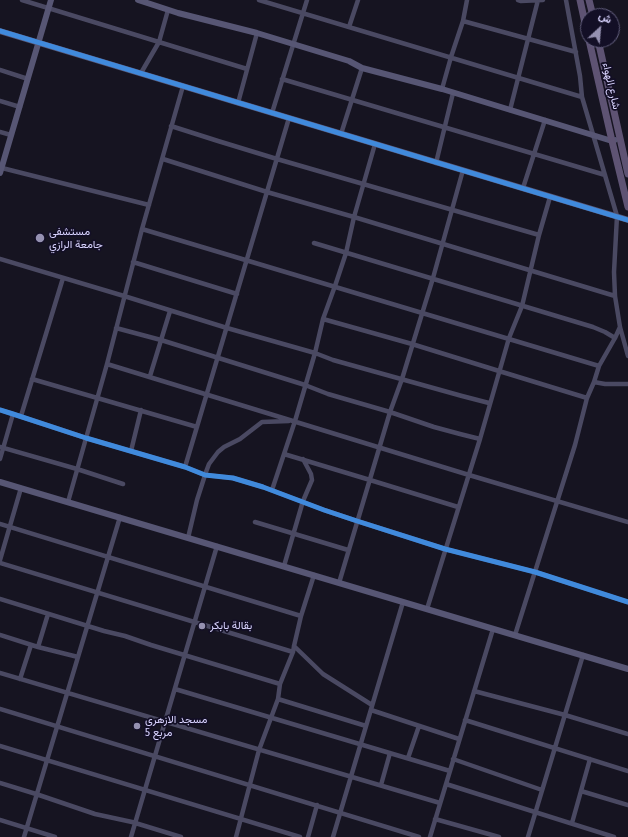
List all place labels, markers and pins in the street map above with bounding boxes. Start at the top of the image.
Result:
place label: مستشفى جامعة الرازي [49,225,103,251]
marker: مستشفى جامعة الرازي [34,232,46,244]
place label: بقالة بابكر [210,619,252,633]
marker: بقالة بابكر [197,621,207,631]
place label: مسجد الازهري مربع 5 [145,713,207,739]
marker: مسجد الازهري مربع 5 [132,721,142,731]

